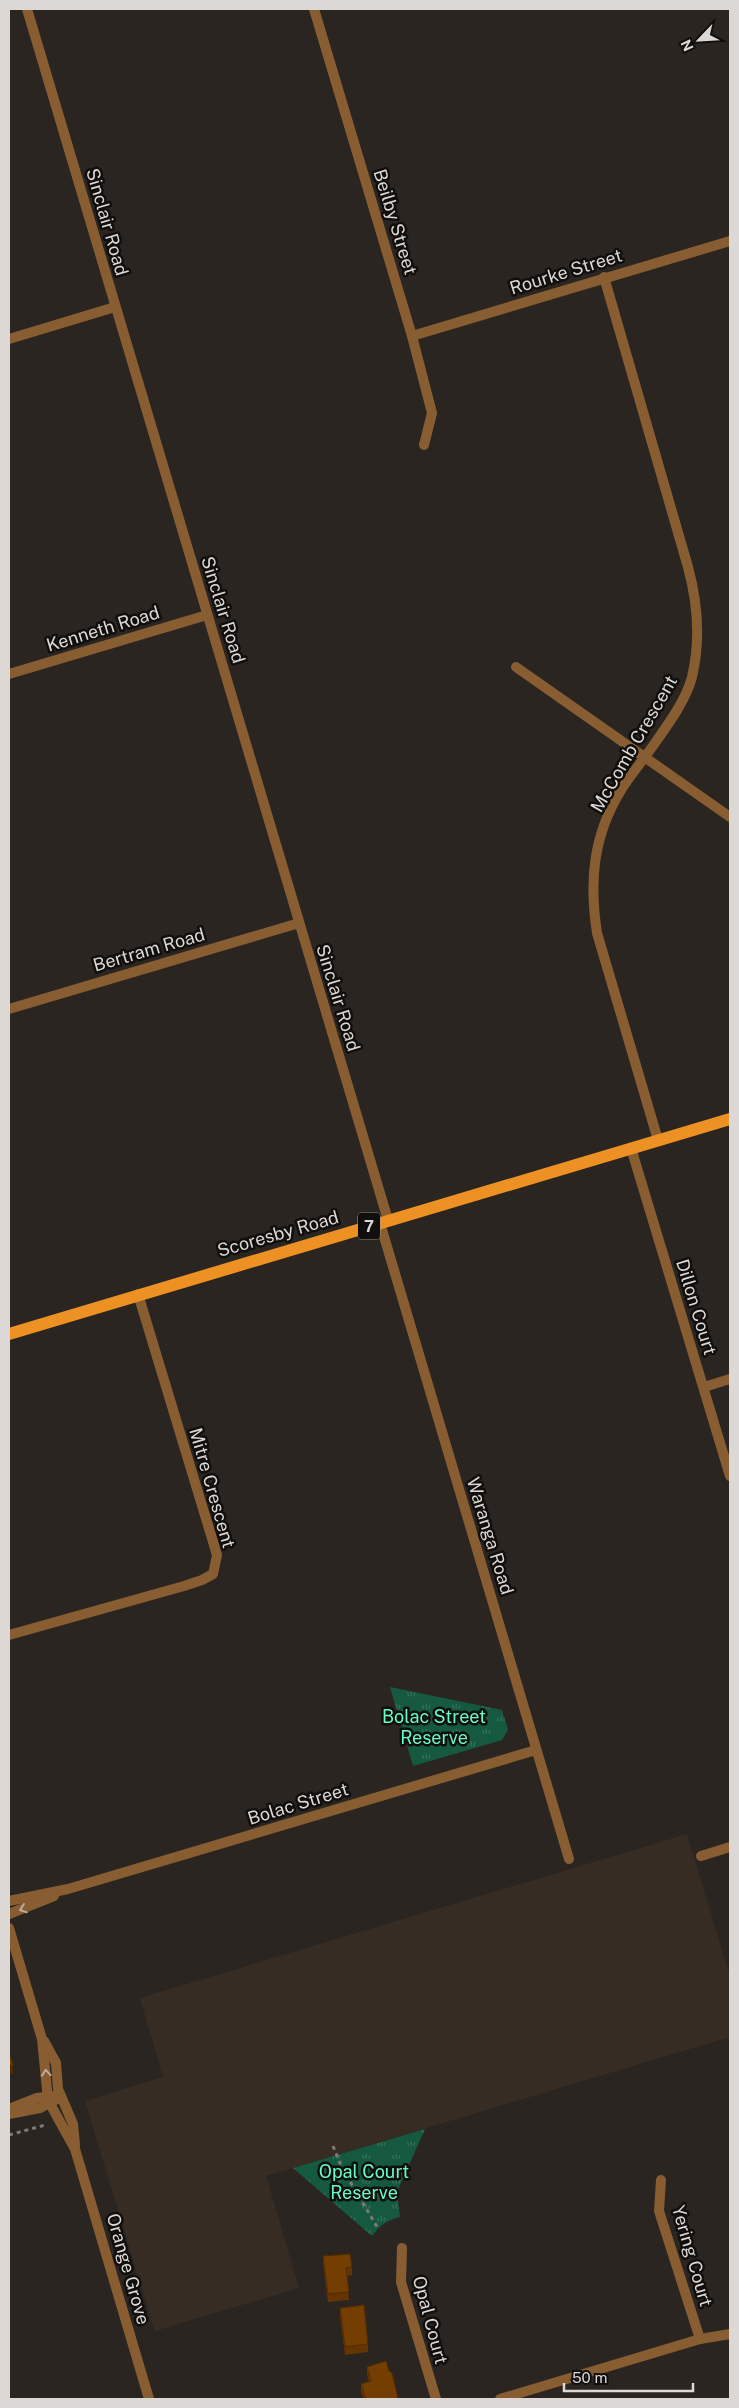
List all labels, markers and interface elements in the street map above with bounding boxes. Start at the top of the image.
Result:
north arrow [674,15,724,65]
text: N [678,37,697,54]
street label: Sinclair Road [82,166,133,278]
street label: Beilby Street [369,166,422,277]
street label: Rourke Street [507,244,625,299]
street label: Sinclair Road [197,554,250,666]
street label: Kenneth Road [44,601,162,656]
street label: McComb Crescent [586,672,681,816]
street label: Bertram Road [91,924,207,976]
street label: Sinclair Road [312,942,365,1054]
street label: Scoresby Road [215,1206,341,1261]
road number: 7 [358,1212,380,1240]
street label: Dillon Court [672,1256,721,1357]
street label: Mitre Crescent [185,1425,240,1550]
street label: Waranga Road [463,1475,518,1597]
park label: Bolac Street Reserve [382,1706,486,1748]
street label: Bolac Street [245,1778,351,1829]
one-way arrow [19,1903,27,1913]
one-way arrow [41,2068,52,2076]
park label: Opal Court Reserve [319,2161,409,2203]
street label: Yering Court [668,2203,717,2309]
street label: Orange Grove [103,2211,154,2327]
street label: Opal Court [409,2274,452,2366]
scale bar [564,2360,693,2392]
text: 50 m [572,2369,607,2386]

